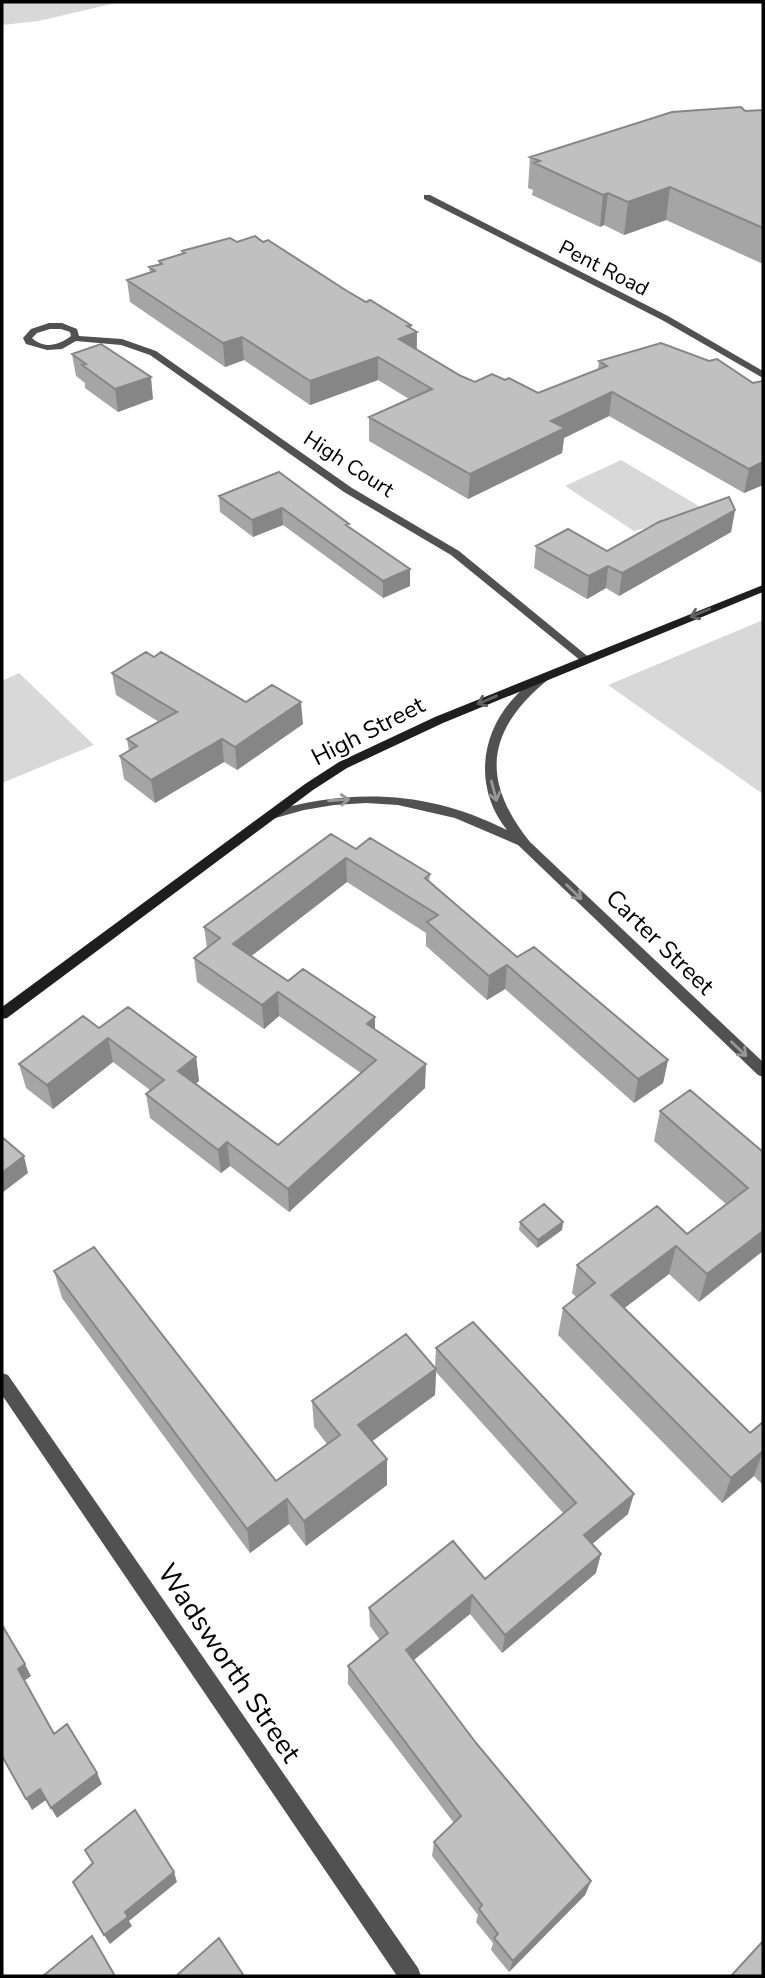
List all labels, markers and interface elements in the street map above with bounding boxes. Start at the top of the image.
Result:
street label: Pent Road [554,233,654,303]
street label: High Court [298,424,400,504]
one-way arrow [689,608,711,621]
street label: High Street [306,689,431,773]
one-way arrow [477,694,498,707]
one-way arrow [489,780,502,802]
one-way arrow [327,793,349,806]
street label: Carter Street [599,882,722,1002]
one-way arrow [565,883,582,900]
one-way arrow [730,1040,747,1057]
street label: Wadsworth Street [148,1556,310,1770]

